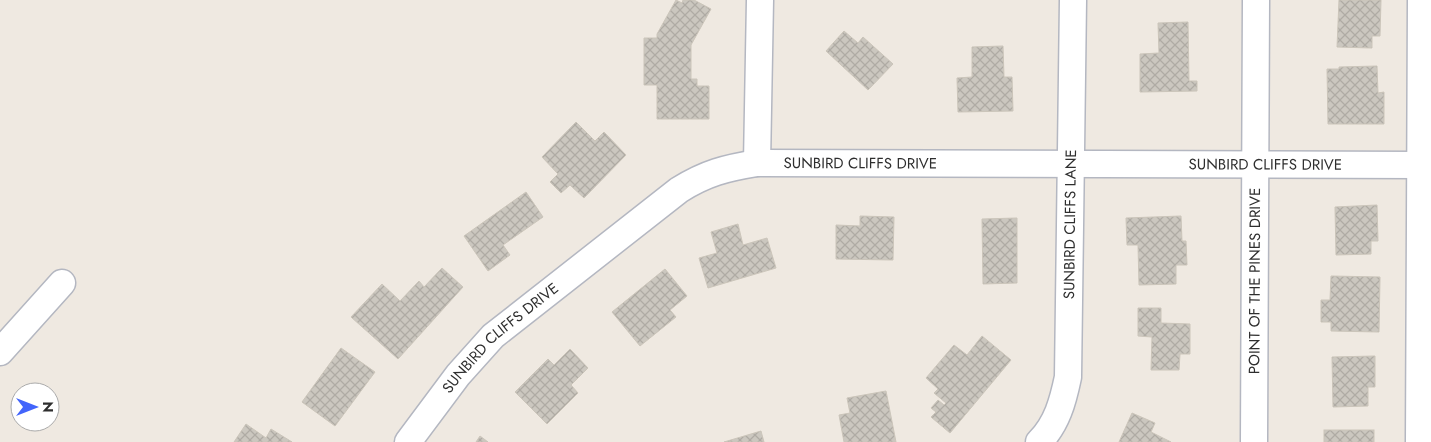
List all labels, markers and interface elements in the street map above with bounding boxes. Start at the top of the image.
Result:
street label: SUNBIRD CLIFFS LANE [1058,149,1082,299]
street label: SUNBIRD CLIFFS DRIVE [784,152,937,175]
street label: SUNBIRD CLIFFS DRIVE [1189,153,1342,176]
street label: POINT OF THE PINES DRIVE [1243,188,1266,374]
street label: SUNBIRD CLIFFS DRIVE [437,278,563,398]
north arrow [10,382,60,432]
text: N [38,401,58,413]

